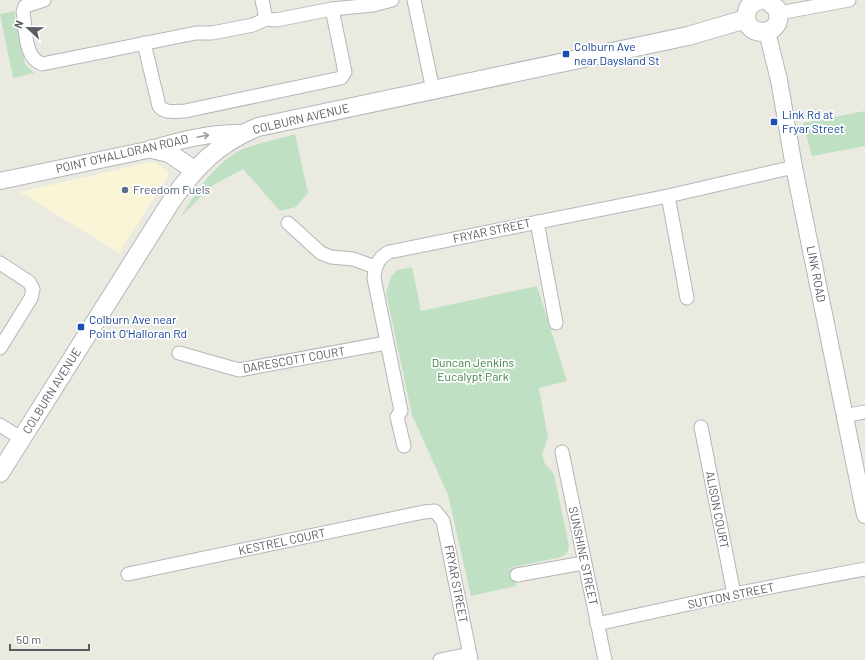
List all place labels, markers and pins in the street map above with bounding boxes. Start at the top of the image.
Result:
place label: Colburn Ave near Daysland St [574,39,660,67]
marker: Colburn Ave near Daysland St [561,49,571,59]
place label: Link Rd at Fryar Street [782,107,844,135]
marker: Link Rd at Fryar Street [769,117,779,127]
place label: Freedom Fuels [133,182,210,196]
marker: Freedom Fuels [120,185,130,195]
place label: Colburn Ave near Point O'Halloran Rd [89,312,187,340]
marker: Colburn Ave near Point O'Halloran Rd [76,322,86,332]

